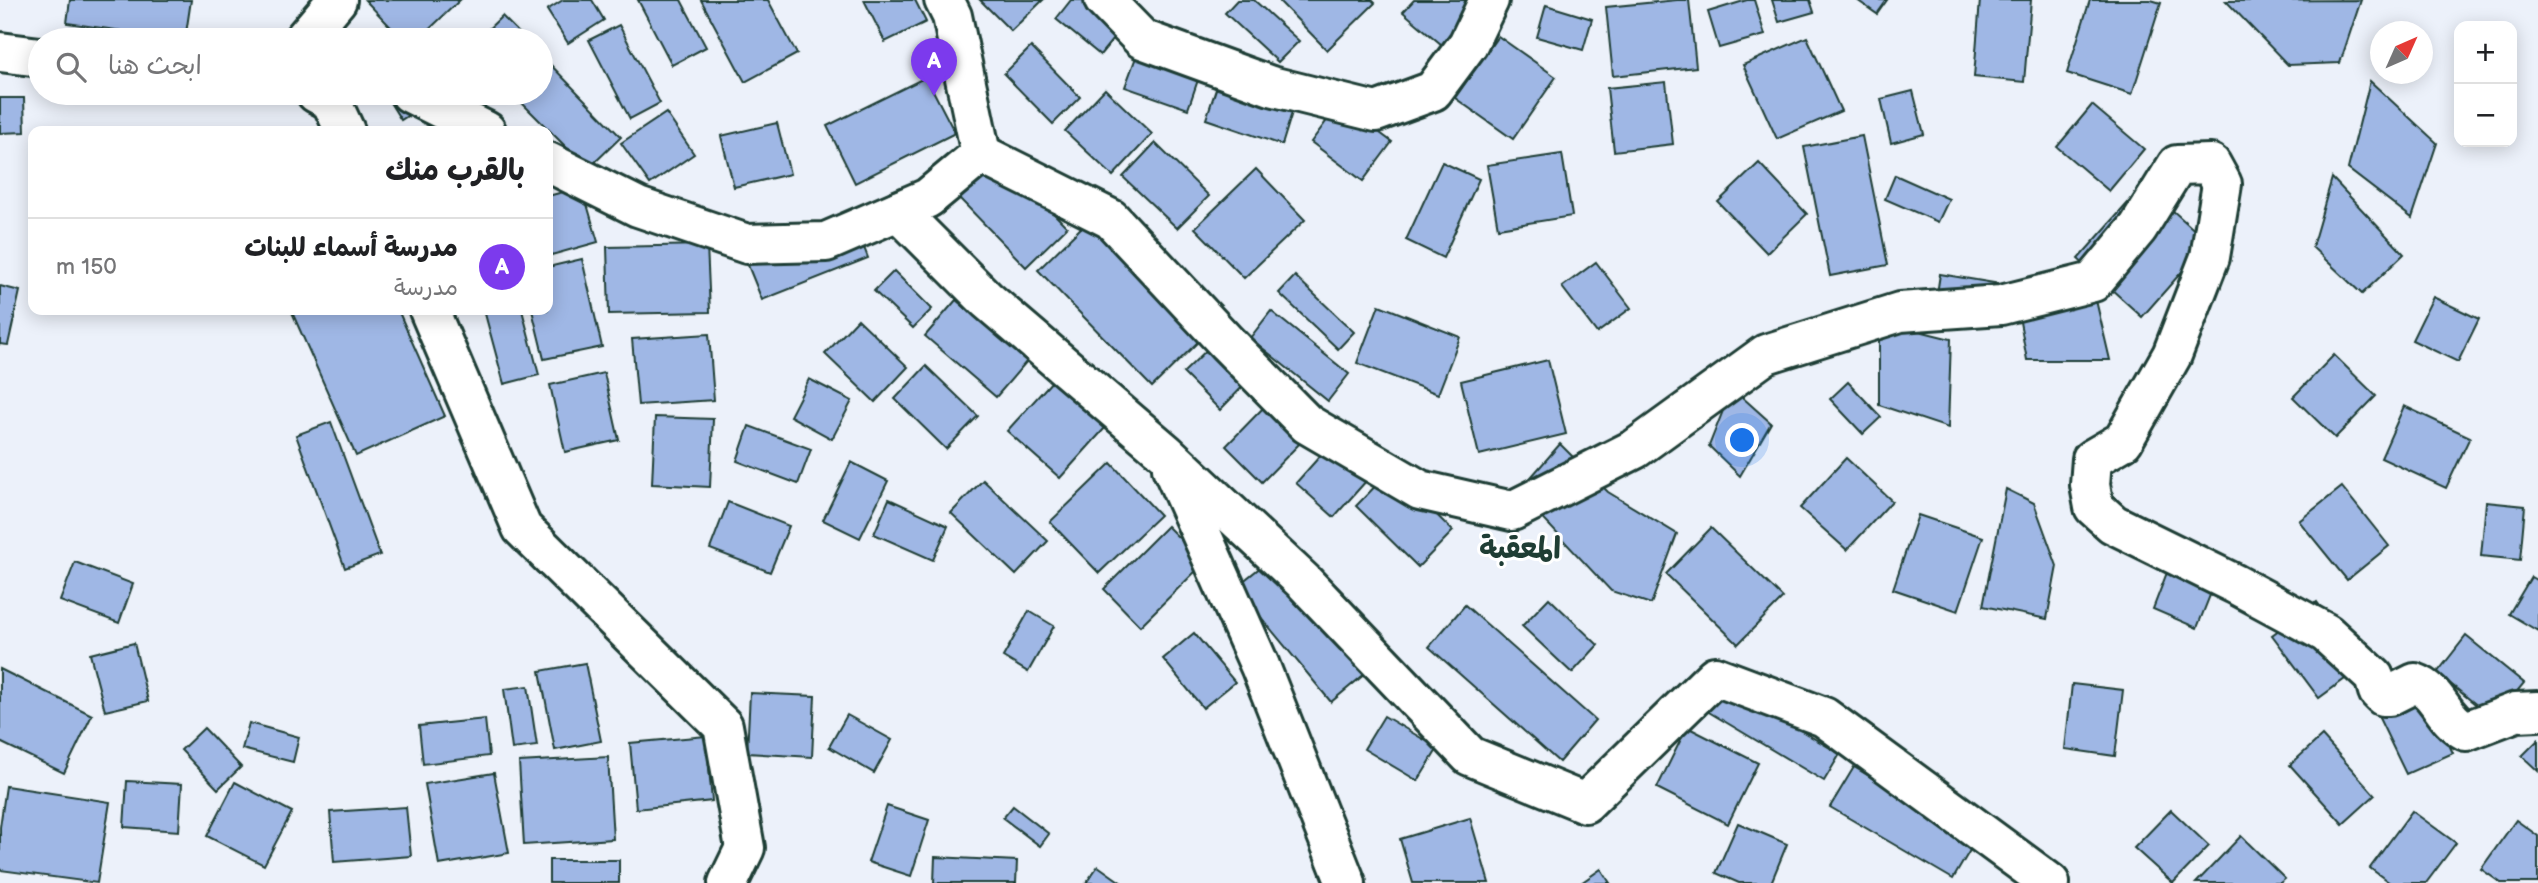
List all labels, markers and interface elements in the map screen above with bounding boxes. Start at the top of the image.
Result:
north arrow [2370,21,2433,84]
map controls [2454,21,2517,147]
button: + [2454,21,2517,84]
search box [28,28,553,105]
pin: A [911,38,957,96]
icon: search [52,48,90,86]
text: ابحث هنا [108,51,202,82]
button: − [2454,84,2517,147]
text: بالقرب منك [385,153,525,189]
text: مدرسة أسماء للبنات [244,233,458,264]
text: 150 m [56,253,117,281]
text: A [495,253,509,281]
text: مدرسة [394,274,458,302]
your location [1725,423,1759,457]
district label: المعقبة [1479,531,1561,567]

